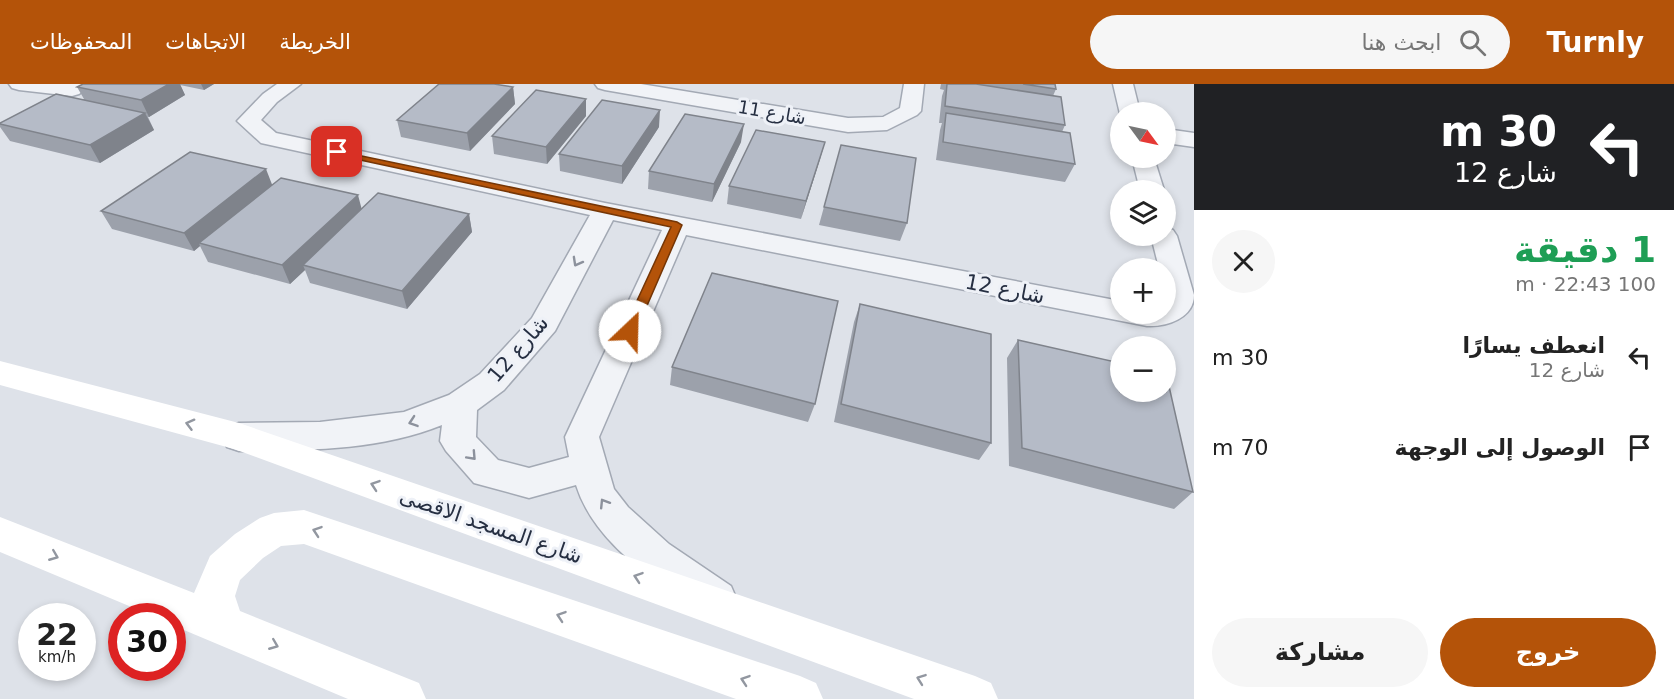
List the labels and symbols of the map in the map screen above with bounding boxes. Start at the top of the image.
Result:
street label: شارع 11 [736,96,808,129]
north arrow [1110,102,1176,168]
pin [311,126,362,177]
one-way arrow [573,256,584,267]
street label: شارع 12 [963,270,1047,308]
position arrow [598,299,662,363]
street label: شارع 12 [483,311,553,387]
one-way arrow [408,415,419,428]
one-way arrow [185,419,196,431]
one-way arrow [465,450,476,460]
one-way arrow [370,480,381,493]
street label: شارع المسجد الاقصى [397,484,585,568]
one-way arrow [600,499,612,509]
one-way arrow [312,526,323,539]
one-way arrow [48,549,59,561]
one-way arrow [633,572,644,585]
speed limit sign: 30 [108,603,186,681]
one-way arrow [556,610,567,623]
one-way arrow [267,638,278,650]
one-way arrow [740,674,751,687]
one-way arrow [916,674,927,686]

